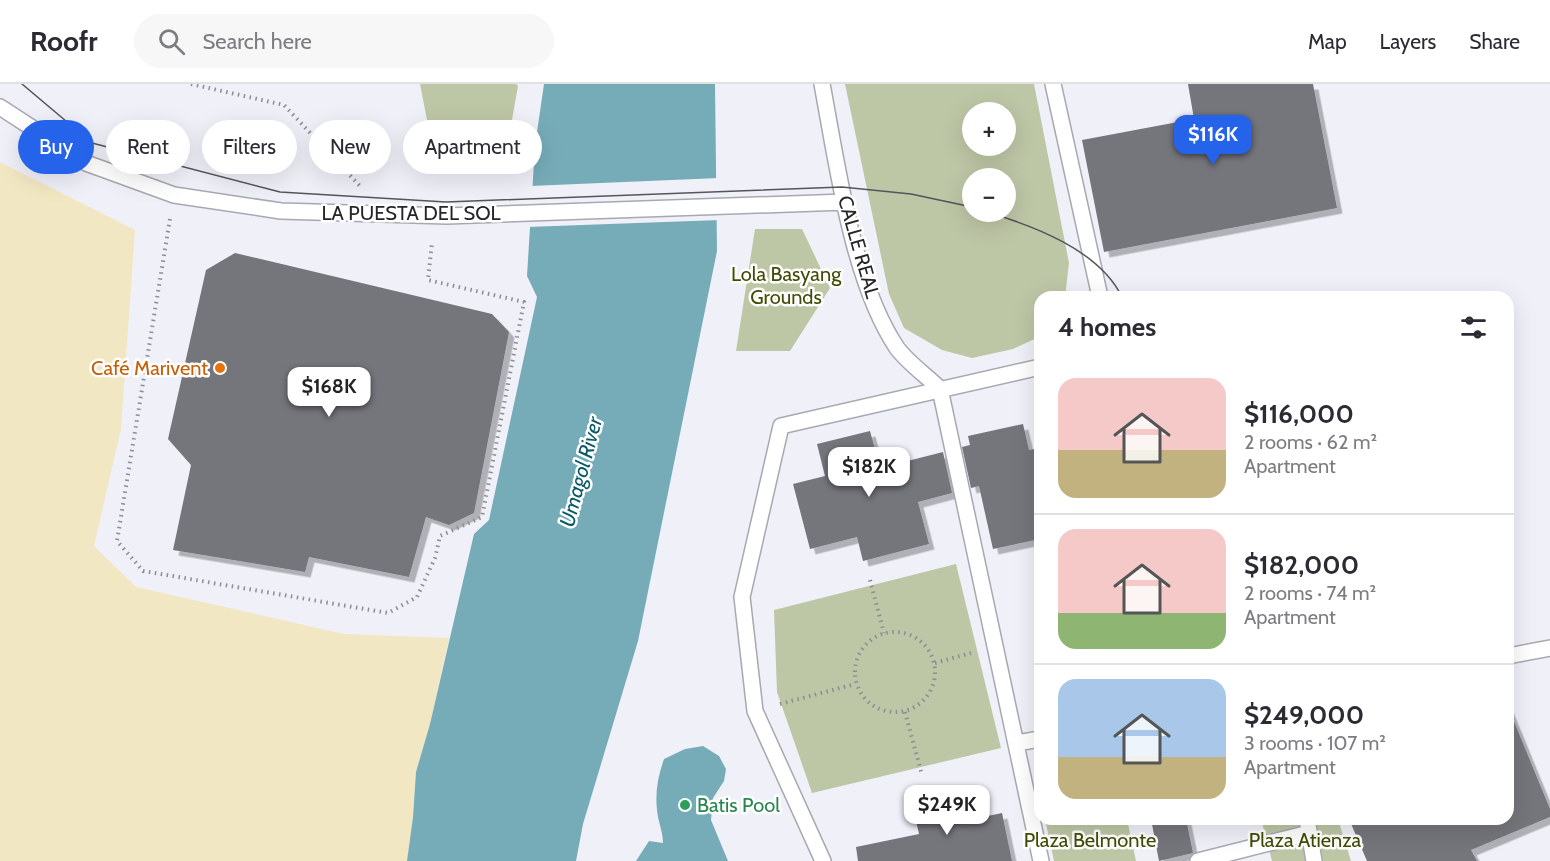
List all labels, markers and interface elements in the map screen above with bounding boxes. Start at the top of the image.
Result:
search box [134,14,554,68]
text: Roofr [30,24,98,58]
icon: search [155,25,188,58]
text: Search here [203,28,312,55]
text: Map [1308,29,1347,54]
text: Layers [1380,29,1436,54]
text: Share [1469,29,1520,54]
map controls [962,102,1016,222]
button: + [962,102,1016,156]
pin: $116K [1171,115,1255,166]
chip: Buy [18,120,94,174]
chip: Rent [106,120,190,174]
chip: Filters [202,120,297,174]
chip: New [309,120,391,174]
chip: Apartment [403,120,542,174]
text: $116K [1188,122,1238,146]
button: − [962,168,1016,222]
street label: CALLE REAL [833,193,885,301]
street label: LA PUESTA DEL SOL [321,201,501,225]
park label: Lola Basyang Grounds [731,262,842,309]
text: 4 homes [1058,311,1156,343]
icon: filters [1457,311,1490,344]
place label: Café Marivent [91,356,208,380]
marker: Café Marivent [213,361,227,375]
pin: $168K [287,367,371,418]
text: $168K [302,374,356,398]
text: $116,000 [1244,398,1354,430]
icon: home [1106,402,1178,474]
water label: Umagol River [554,413,608,530]
text: 2 rooms · 62 m² [1244,430,1377,454]
pin: $182K [827,447,911,498]
text: $182K [842,454,896,478]
text: Apartment [1244,454,1336,478]
text: $182,000 [1244,549,1359,581]
icon: home [1106,553,1178,625]
text: 2 rooms · 74 m² [1244,581,1376,605]
text: Apartment [1244,605,1336,629]
text: $249,000 [1244,699,1364,731]
icon: home [1106,703,1178,775]
text: 3 rooms · 107 m² [1244,731,1386,755]
text: Apartment [1244,755,1336,779]
pin: $249K [905,785,989,836]
text: $249K [918,792,976,816]
place label: Batis Pool [697,793,780,817]
marker: Batis Pool [678,798,692,812]
park label: Plaza Belmonte [1024,828,1156,852]
park label: Plaza Atienza [1249,828,1362,852]

